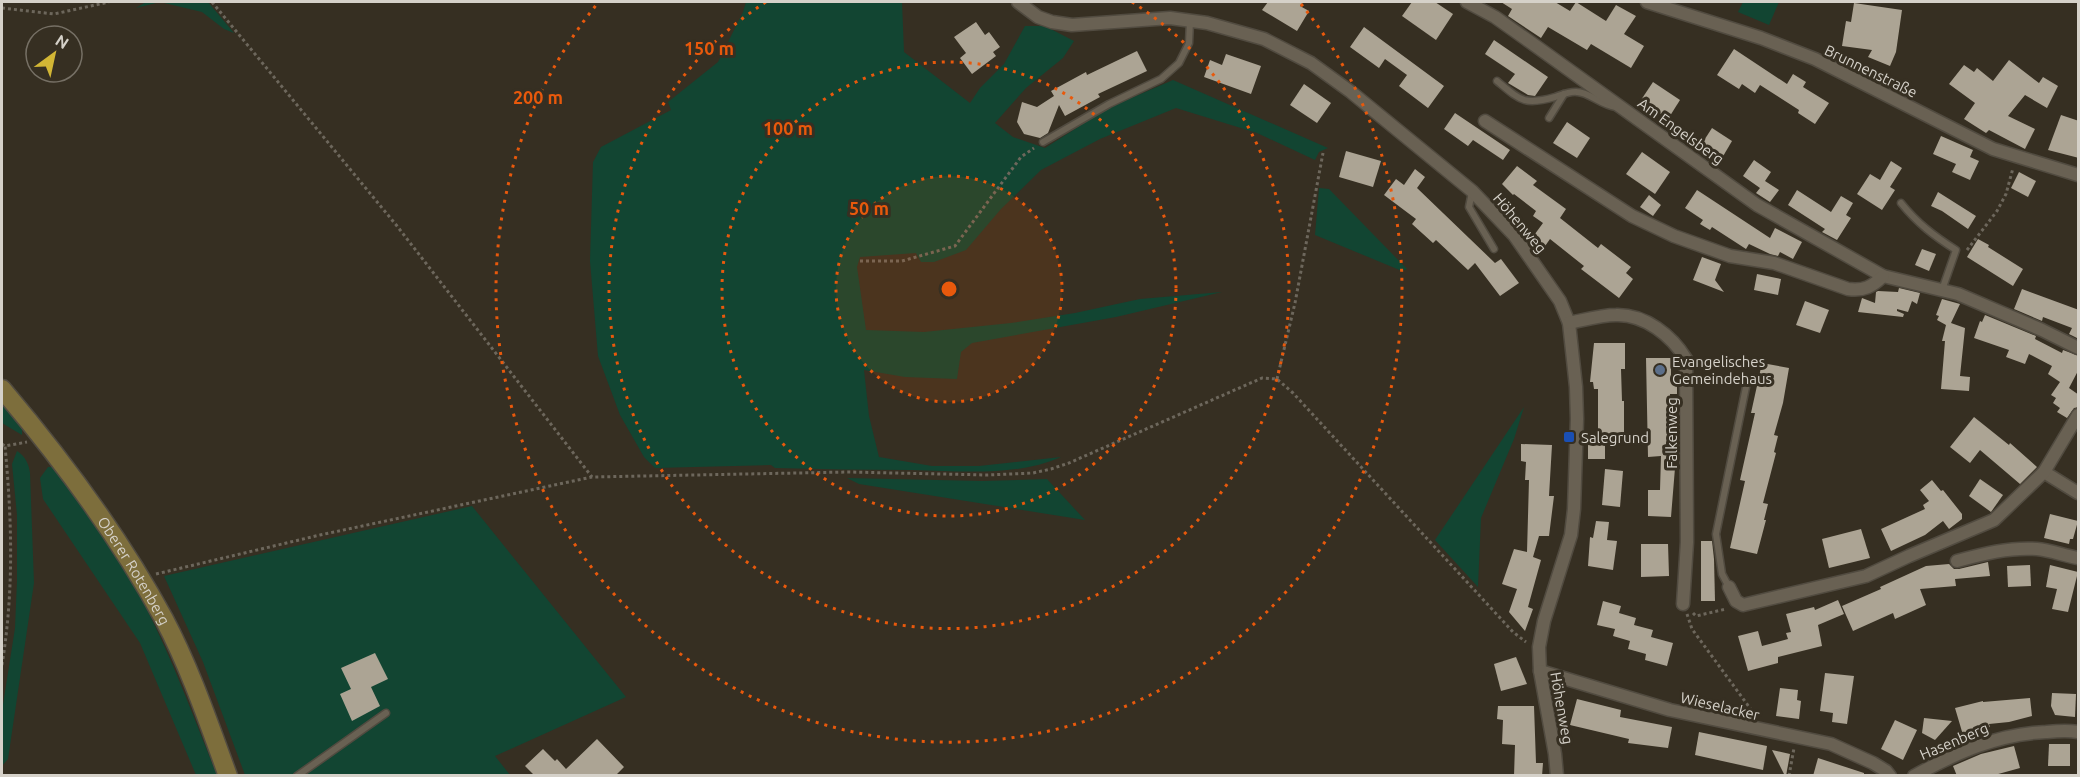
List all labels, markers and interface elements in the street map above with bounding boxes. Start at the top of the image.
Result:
north arrow [24,24,84,84]
text: N [52,31,72,52]
text: 150 m [684,38,734,58]
street label: Brunnenstraße [1822,41,1920,101]
text: 200 m [513,87,563,107]
street label: Am Engelsberg [1635,94,1727,168]
text: 100 m [763,118,813,138]
street label: Höhenweg [1490,190,1550,256]
text: 50 m [849,198,889,218]
centre of rings [939,279,959,299]
place label: Evangelisches Gemeindehaus [1672,353,1772,387]
marker: Evangelisches Gemeindehaus [1653,363,1667,377]
street label: Falkenweg [1663,397,1680,469]
place label: Salegrund [1581,429,1649,446]
marker: Salegrund [1562,430,1576,444]
street label: Oberer Rotenberg [95,513,174,628]
street label: Höhenweg [1547,671,1577,745]
street label: Wieselacker [1679,689,1762,723]
street label: Hasenberg [1917,719,1991,763]

